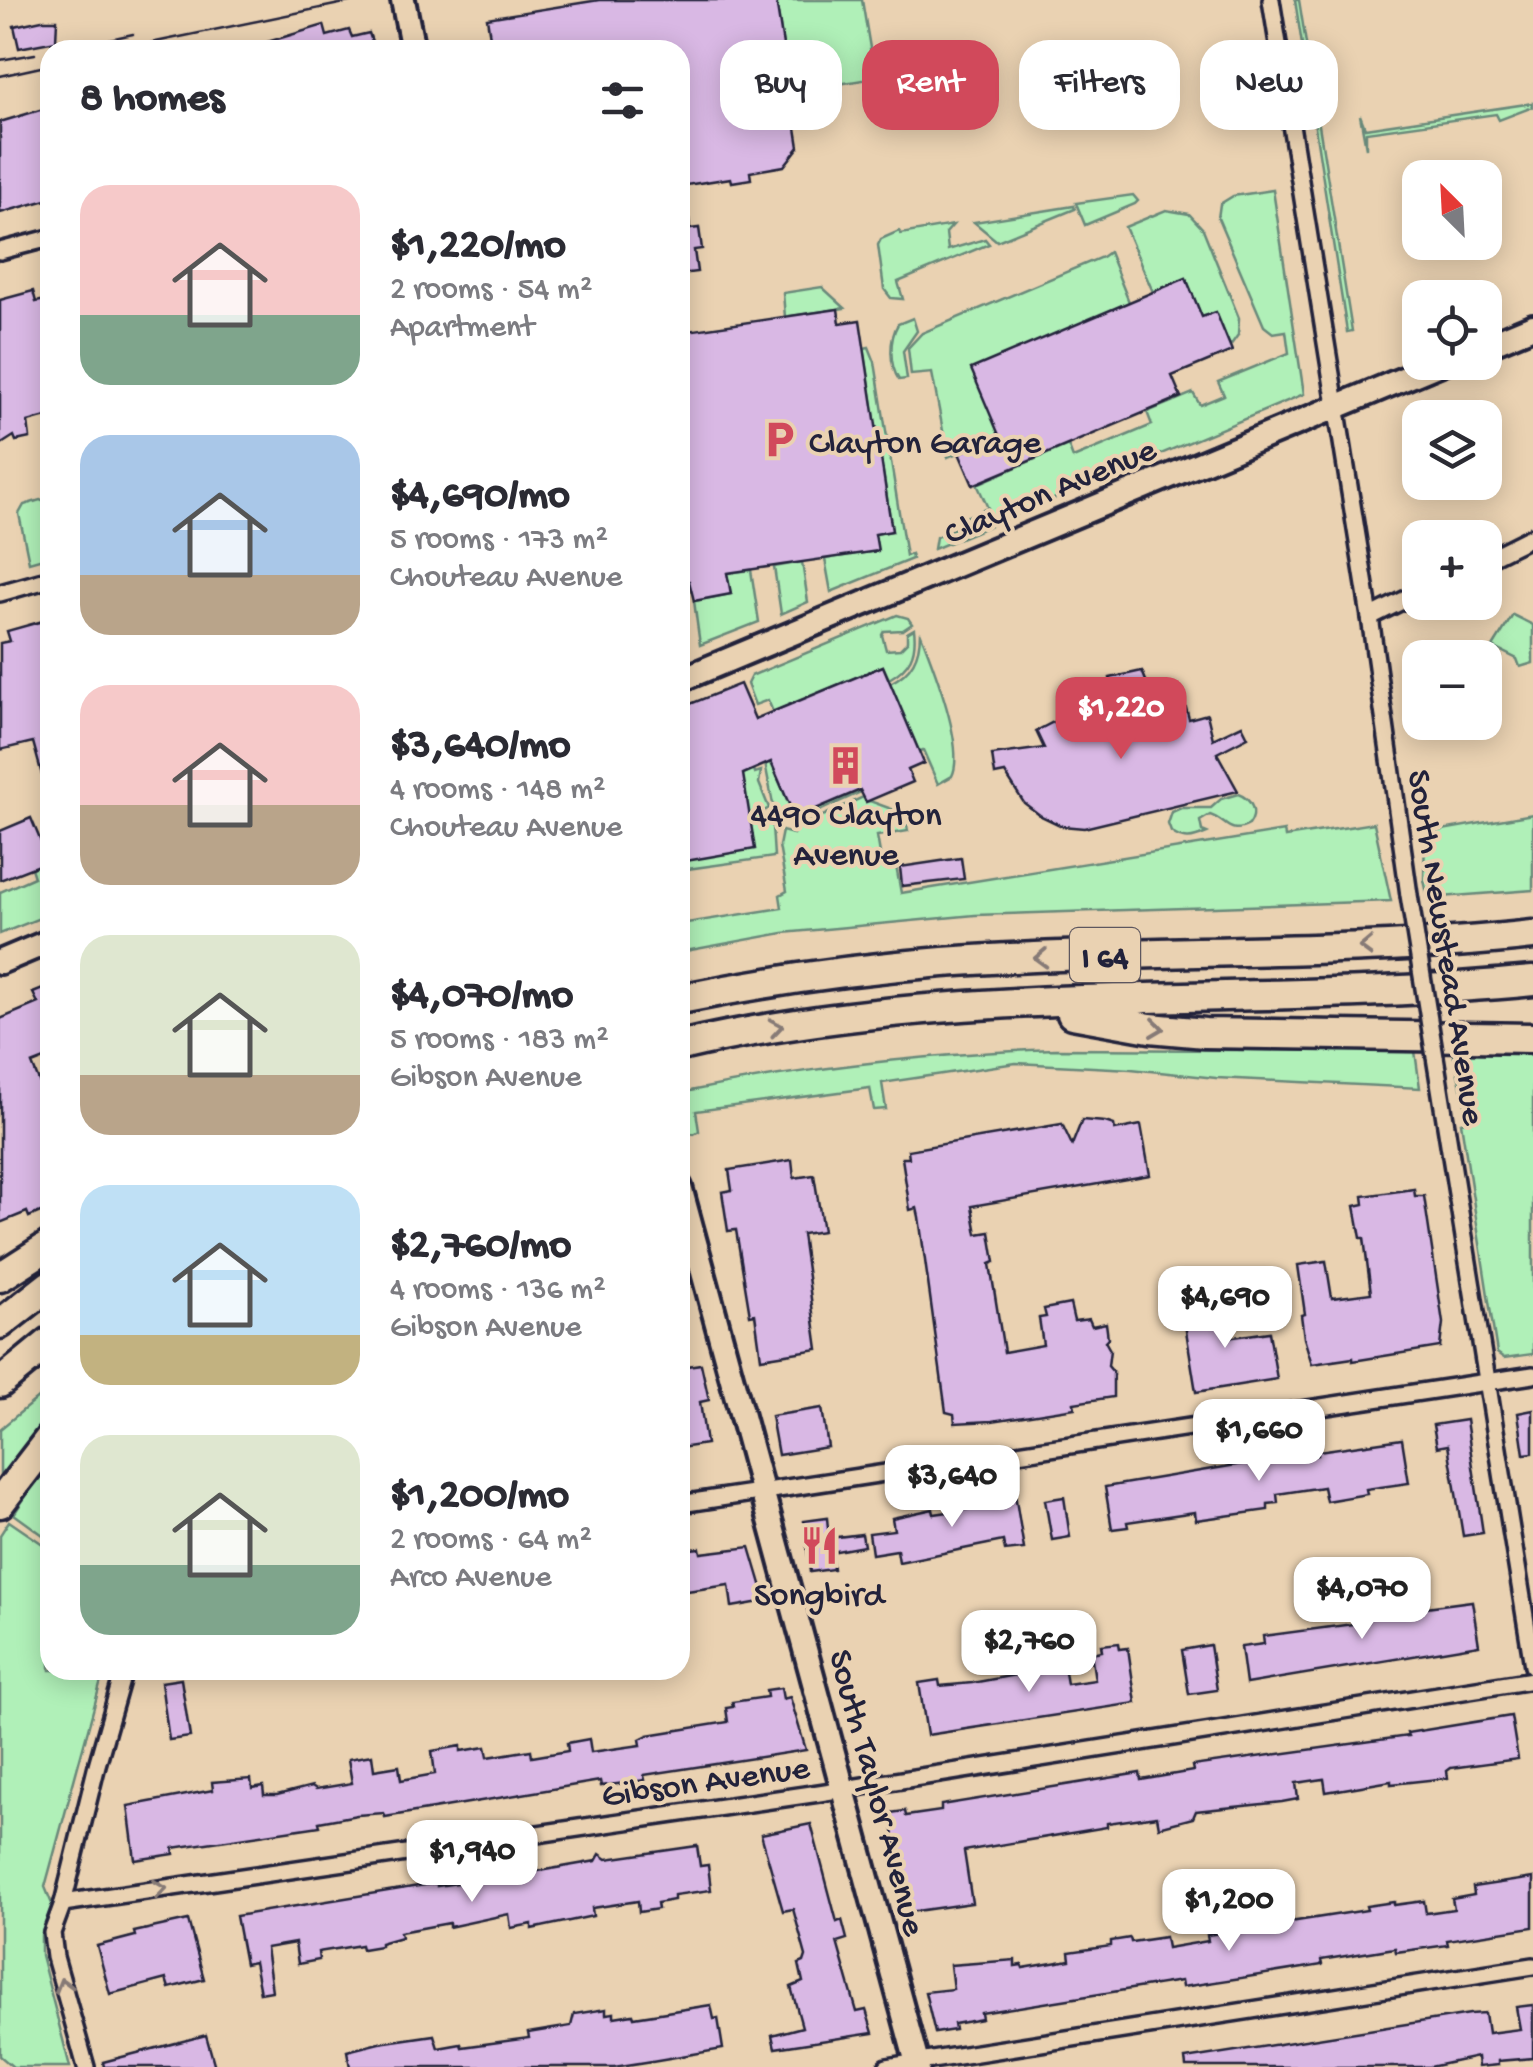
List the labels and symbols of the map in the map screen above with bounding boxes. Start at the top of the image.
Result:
north arrow [1402,160,1502,260]
parking icon: Clayton Garage [758,419,800,461]
place label: Clayton Garage [809,425,1042,466]
street label: Clayton Avenue [939,431,1164,557]
pin: $1,220 [1040,677,1202,762]
building icon: 4490 Clayton Avenue [825,744,867,786]
street label: South Newstead Avenue [1395,767,1492,1129]
place label: 4490 Clayton Avenue [750,797,942,878]
road number: I 64 [1070,928,1140,982]
one-way arrow [1358,937,1373,958]
one-way arrow [1033,947,1049,968]
one-way arrow [767,1017,784,1038]
one-way arrow [1149,1017,1165,1038]
pin: $4,690 [1144,1266,1306,1351]
pin: $1,660 [1178,1399,1340,1484]
pin: $3,640 [871,1445,1033,1530]
restaurant icon: Songbird [798,1524,840,1566]
pin: $4,070 [1281,1557,1443,1642]
place label: Songbird [754,1577,886,1618]
pin: $2,760 [948,1610,1110,1695]
street label: South Taylor Avenue [817,1646,933,1942]
street label: Gibson Avenue [599,1749,813,1819]
pin: $1,940 [391,1820,553,1905]
pin: $1,200 [1148,1869,1310,1954]
one-way arrow [152,1879,168,1900]
one-way arrow [54,1977,75,1994]

